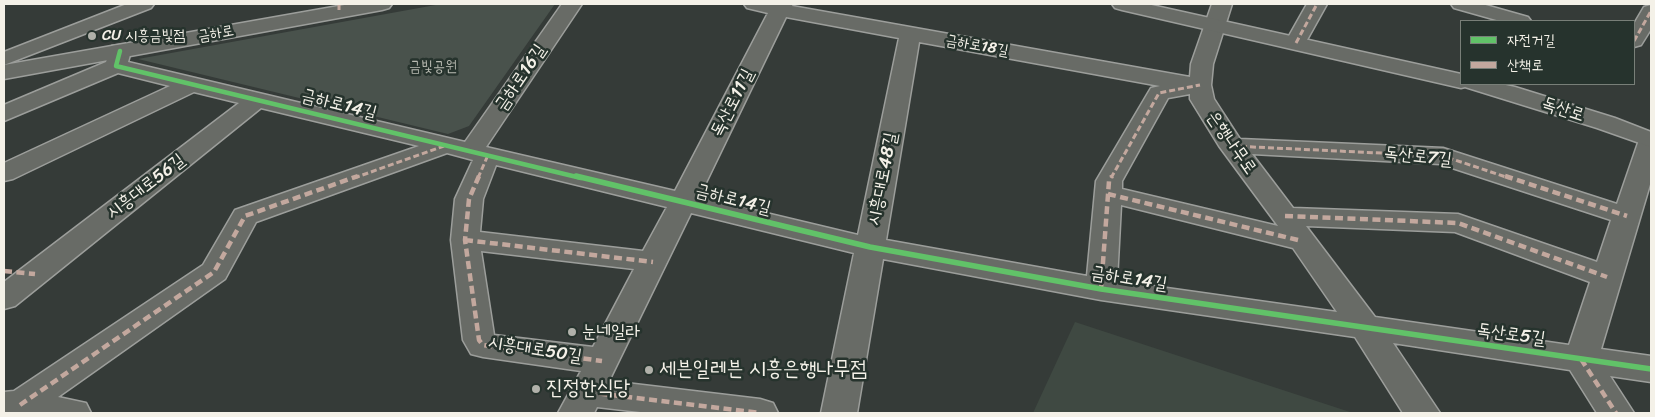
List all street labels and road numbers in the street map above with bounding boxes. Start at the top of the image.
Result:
street label: 금하로 [197,22,235,46]
street label: 금하로18길 [944,32,1010,60]
street label: 금하로16길 [491,41,551,115]
street label: 독산로11길 [707,65,759,141]
street label: 금하로14길 [299,85,379,125]
street label: 독산로 [1539,93,1587,127]
street label: 은행나무로 [1201,107,1261,179]
street label: 시흥대로48길 [863,131,903,227]
street label: 독산로7길 [1383,143,1453,171]
street label: 시흥대로56길 [102,150,190,224]
street label: 금하로14길 [693,180,773,220]
street label: 금하로14길 [1089,262,1169,296]
street label: 독산로5길 [1475,320,1547,350]
street label: 시흥대로50길 [486,332,584,368]

